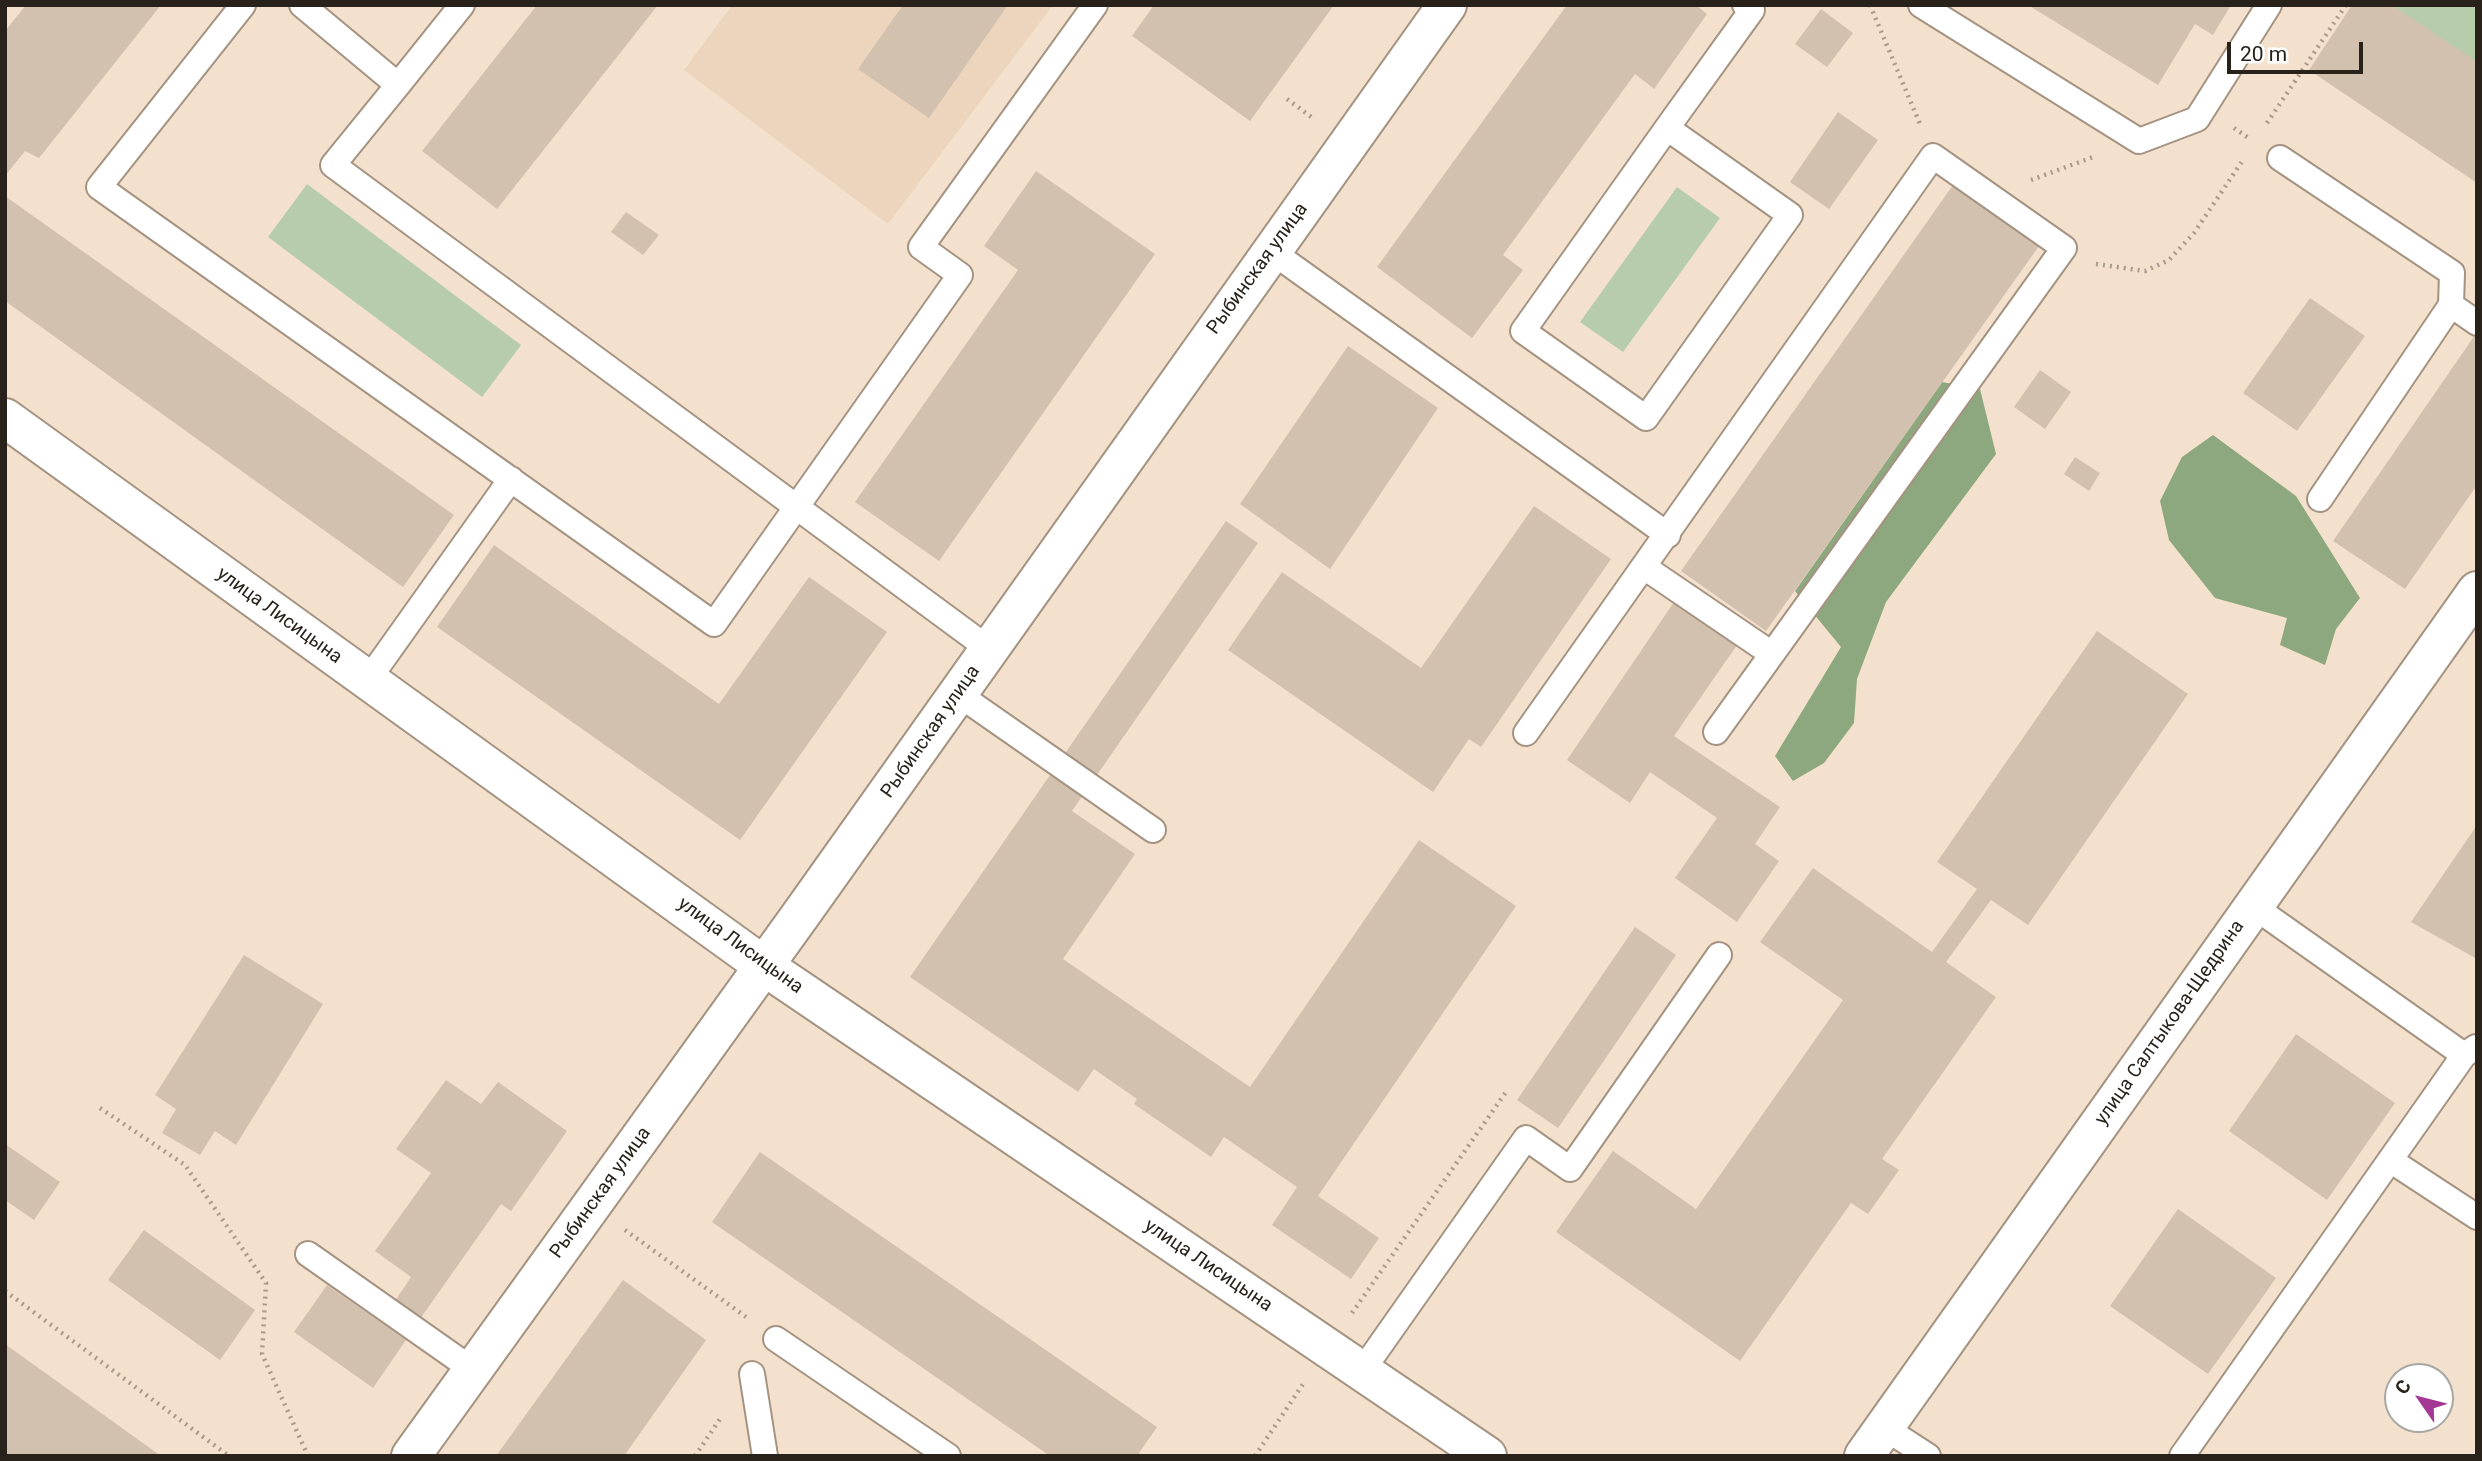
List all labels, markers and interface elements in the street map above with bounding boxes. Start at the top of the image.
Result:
scale bar [2230,28,2366,72]
text: 20 m [2240,42,2287,66]
street label: Рыбинская улица [1203,199,1313,339]
street label: улица Лисицына [212,563,346,669]
street label: Рыбинская улица [877,661,985,803]
street label: улица Лисицына [673,893,807,999]
street label: улица Салтыкова-Щедрина [2090,916,2250,1130]
street label: Рыбинская улица [546,1123,656,1263]
street label: улица Лисицына [1140,1215,1276,1317]
north arrow [2384,1363,2454,1433]
text: С [2390,1375,2416,1399]

